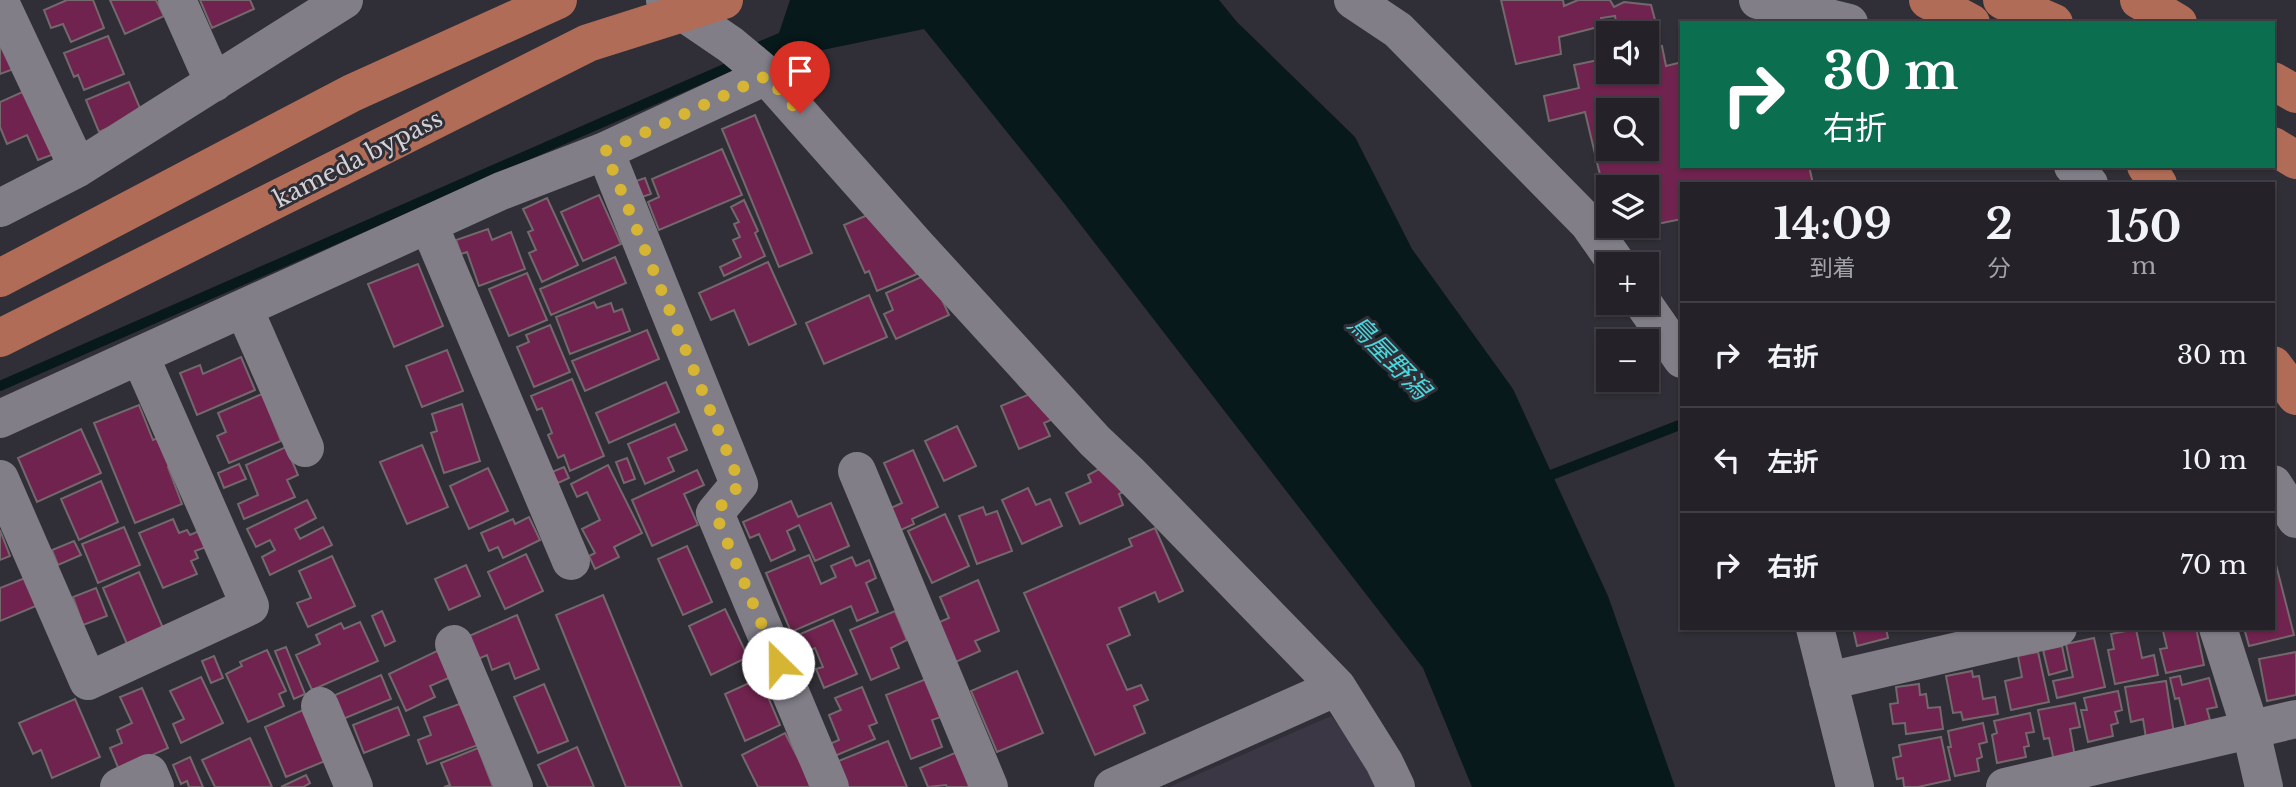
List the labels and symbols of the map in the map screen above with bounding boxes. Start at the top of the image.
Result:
pin [770,41,830,113]
street label: kameda bypass [268,103,447,214]
water label: 鳥屋野潟 [1341,308,1439,408]
position arrow [741,626,815,700]

